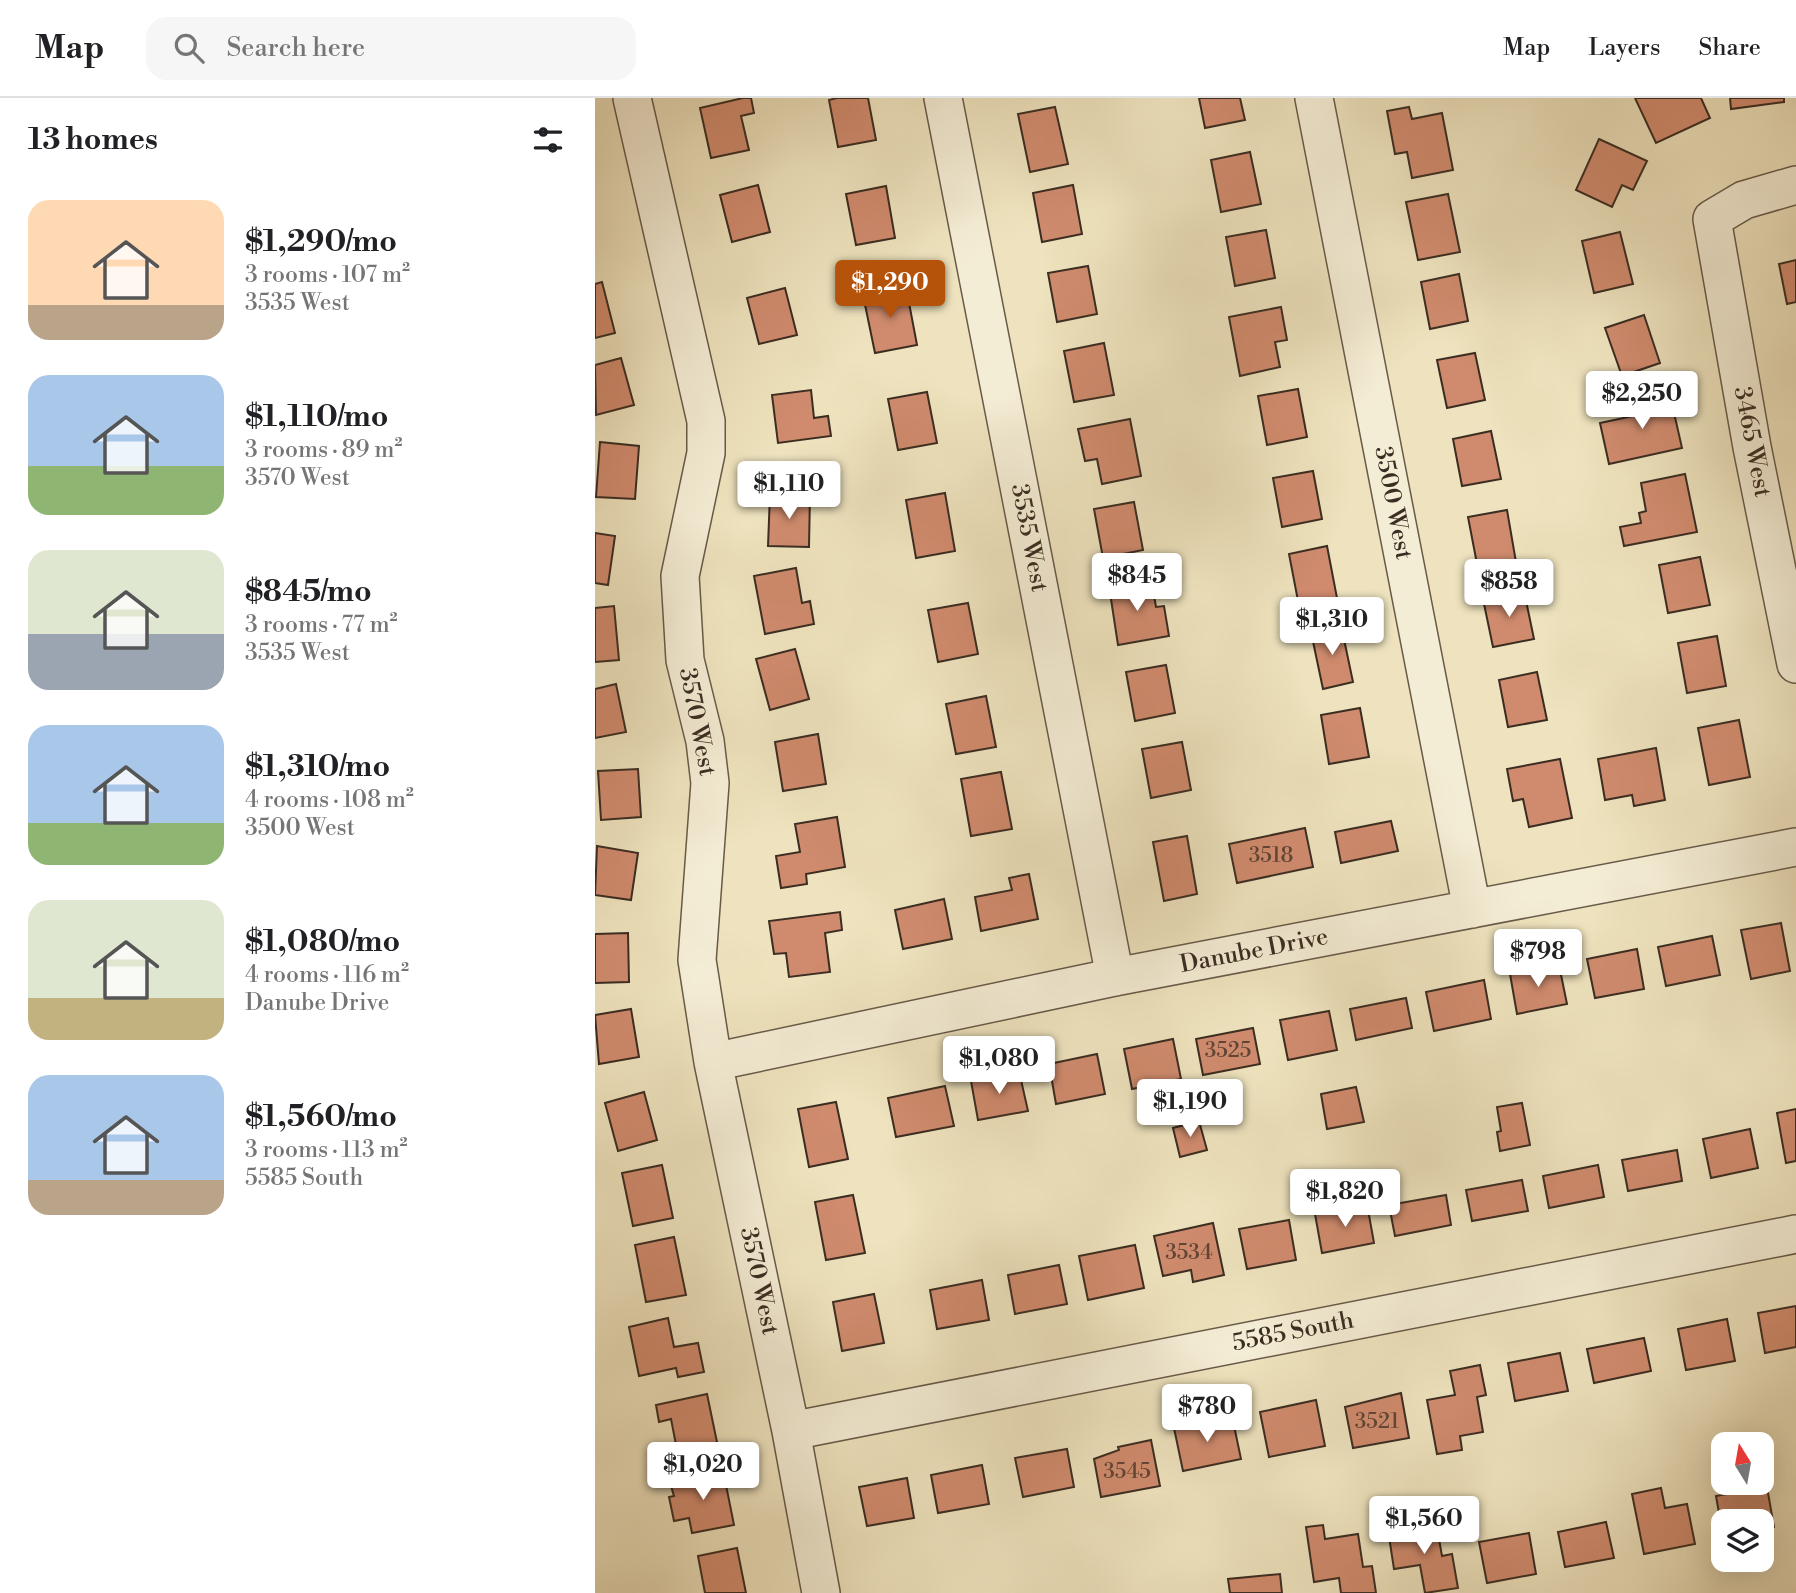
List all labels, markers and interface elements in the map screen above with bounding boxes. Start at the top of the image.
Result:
search box [146,17,636,80]
text: Map [35,28,104,69]
icon: search [170,29,208,67]
text: Search here [226,32,365,64]
text: Map [1503,33,1550,63]
text: Layers [1588,33,1660,63]
text: Share [1698,33,1761,63]
text: 13 homes [28,121,158,159]
icon: filters [529,121,567,159]
text: $1,290/mo [245,223,397,261]
icon: home [84,228,168,312]
pin: $1,290 [833,260,947,320]
text: 3 rooms · 107 m² [245,261,410,289]
text: $1,290 [851,269,929,297]
text: 3535 West [245,289,350,317]
pin: $2,250 [1585,372,1699,431]
text: $2,250 [1602,380,1682,408]
street label: 3465 West [1727,384,1778,500]
text: $1,110/mo [245,398,388,436]
icon: home [84,403,168,487]
text: 3 rooms · 89 m² [245,436,402,464]
street label: 3500 West [1367,444,1419,563]
pin: $1,110 [732,462,846,521]
text: 3570 West [245,464,350,492]
text: $1,110 [753,470,825,498]
street label: 3535 West [1004,481,1054,595]
pin: $845 [1096,554,1178,613]
pin: $858 [1468,560,1550,619]
text: $845 [1108,562,1166,590]
text: $858 [1480,568,1538,596]
text: $845/mo [245,573,372,611]
icon: home [84,578,168,662]
pin: $1,310 [1275,598,1389,657]
text: $1,310 [1296,606,1368,634]
text: 3 rooms · 77 m² [245,611,398,639]
text: 3535 West [245,639,350,667]
street label: 3570 West [672,665,722,779]
text: $1,310/mo [245,748,390,786]
icon: home [84,753,168,837]
text: 4 rooms · 108 m² [245,786,414,814]
text: 3500 West [245,814,355,842]
house number: 3518 [1249,843,1293,869]
street label: Danube Drive [1177,922,1331,980]
text: $1,080/mo [245,923,400,961]
icon: home [84,928,168,1012]
pin: $798 [1497,930,1579,989]
text: $798 [1510,938,1566,966]
text: 4 rooms · 116 m² [245,961,409,989]
text: Danube Drive [245,989,389,1017]
pin: $1,080 [942,1037,1056,1096]
house number: 3525 [1205,1038,1251,1064]
text: $1,080 [959,1045,1039,1073]
pin: $1,190 [1133,1080,1247,1139]
text: $1,190 [1153,1088,1227,1116]
text: $1,560/mo [245,1098,397,1136]
icon: home [84,1103,168,1187]
text: 3 rooms · 113 m² [245,1136,408,1164]
text: 5585 South [245,1164,363,1192]
pin: $1,820 [1288,1170,1402,1229]
text: $1,820 [1306,1178,1384,1206]
street label: 3570 West [733,1224,785,1338]
house number: 3534 [1165,1240,1213,1266]
street label: 5585 South [1230,1306,1356,1358]
pin: $780 [1166,1384,1248,1444]
text: $780 [1178,1393,1236,1421]
house number: 3521 [1355,1409,1399,1435]
north arrow [1711,1432,1775,1494]
map controls [1711,1432,1774,1572]
pin: $1,020 [646,1442,760,1502]
text: $1,020 [663,1451,743,1479]
house number: 3545 [1103,1459,1151,1485]
pin: $1,560 [1367,1496,1481,1556]
text: $1,560 [1385,1505,1463,1533]
button: layers [1711,1509,1774,1572]

